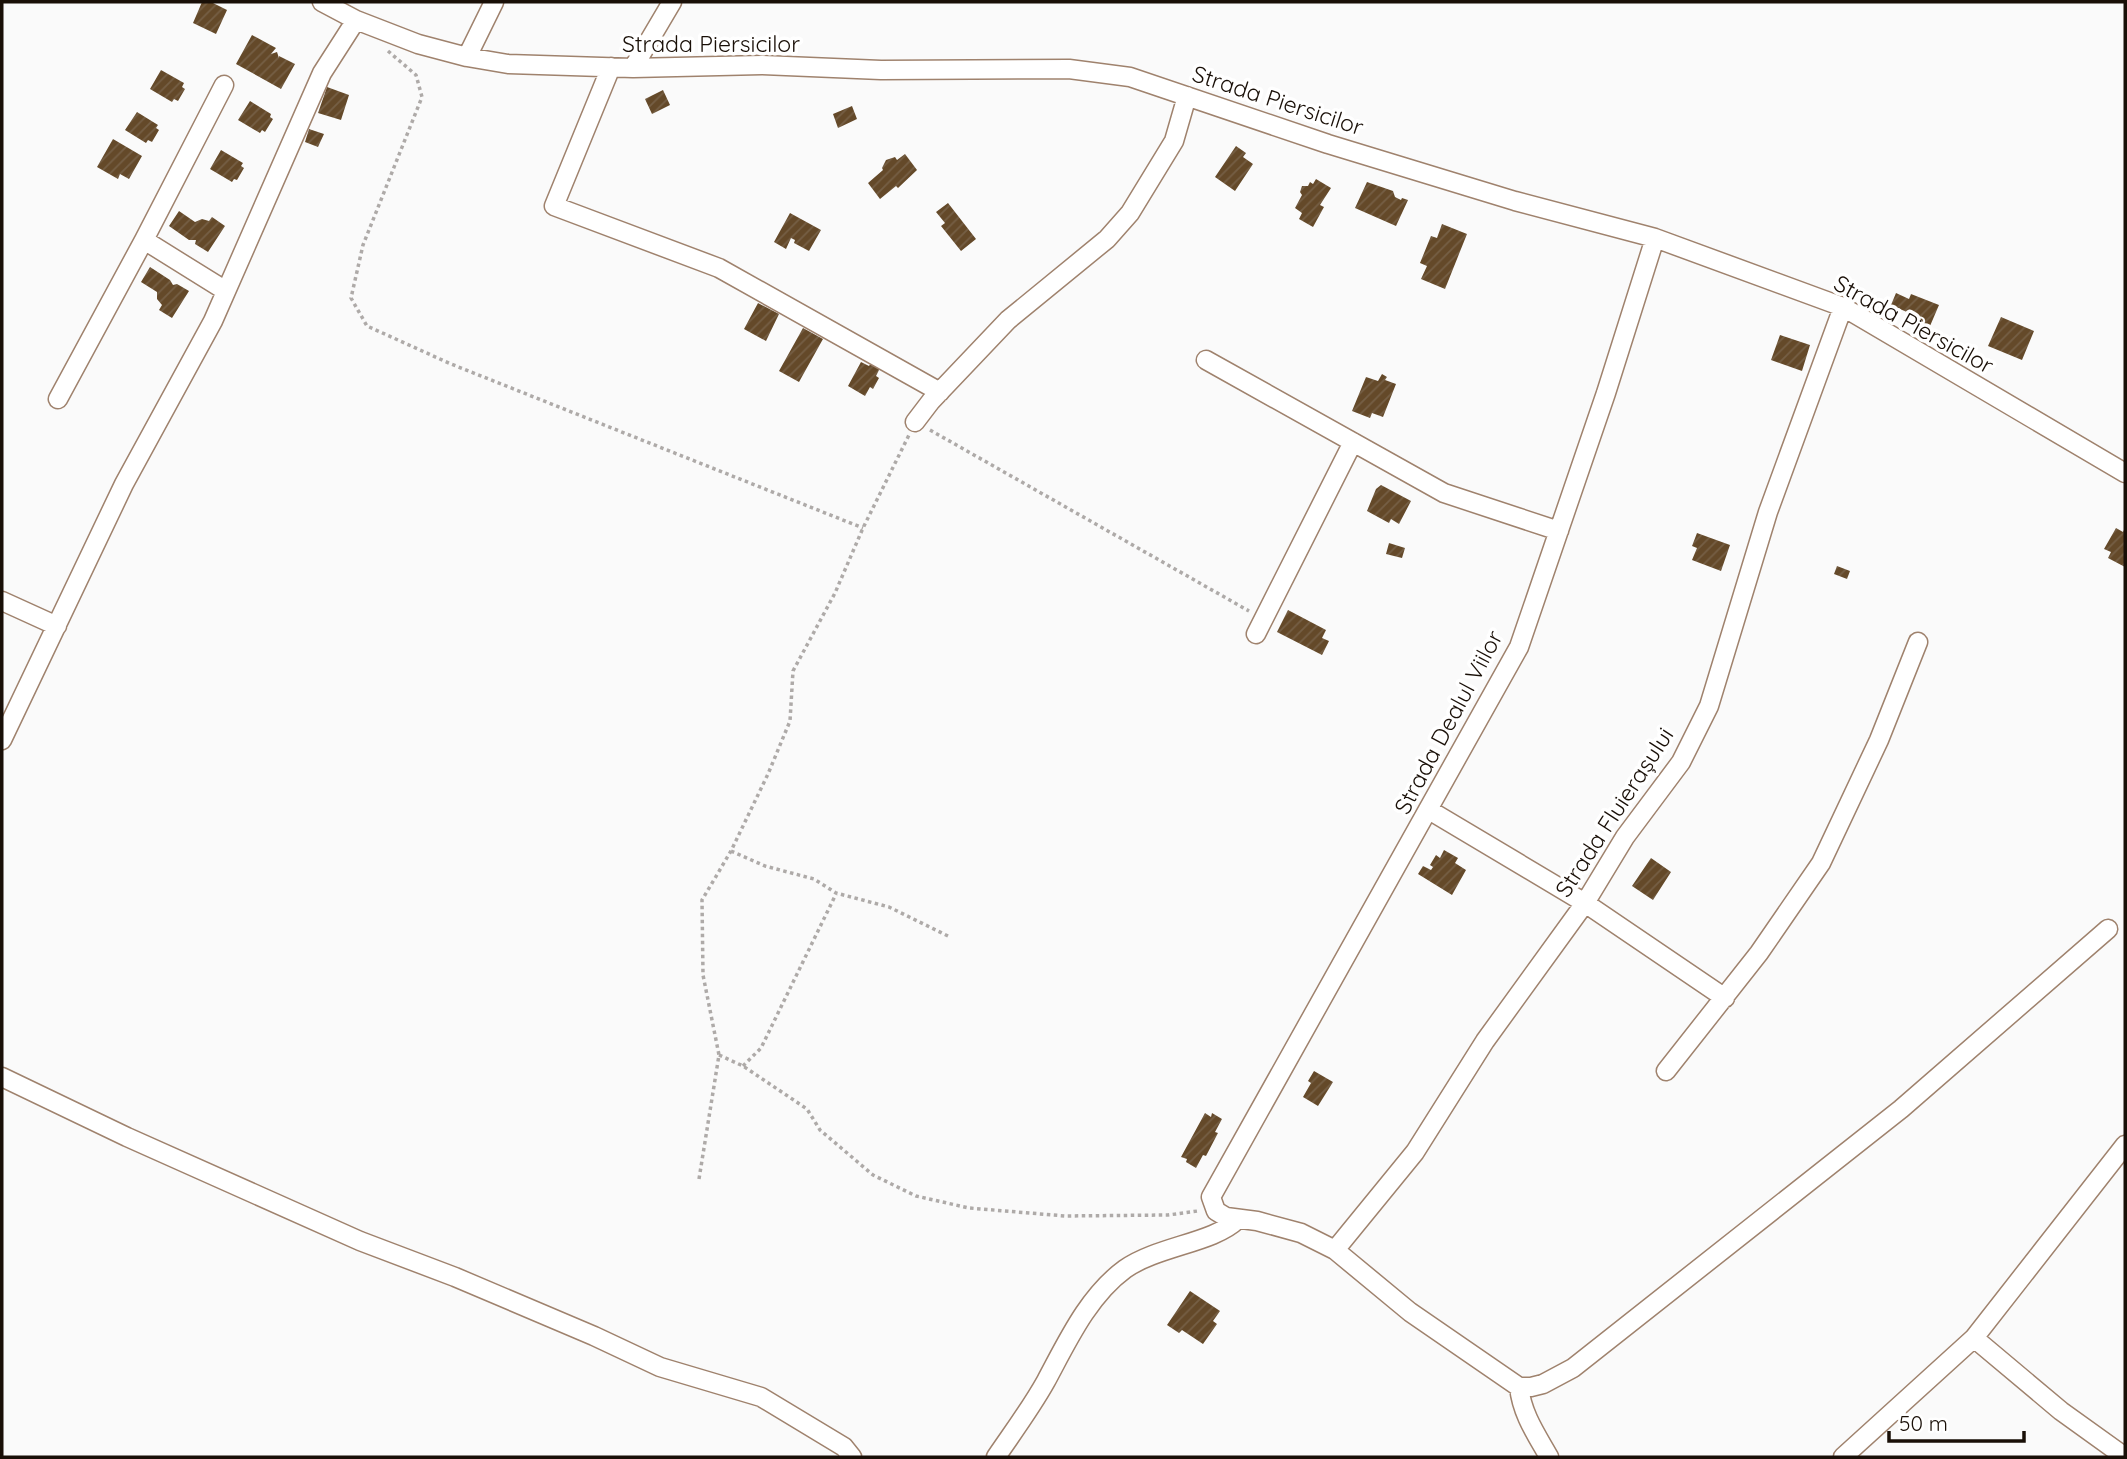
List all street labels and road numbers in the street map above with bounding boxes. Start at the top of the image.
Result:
street label: Strada Piersicilor [622,29,800,58]
street label: Strada Piersicilor [1189,59,1367,141]
street label: Strada Piersicilor [1829,268,1999,380]
street label: Strada Dealul Viilor [1387,625,1509,819]
street label: Strada Fluierașului [1548,722,1680,902]

